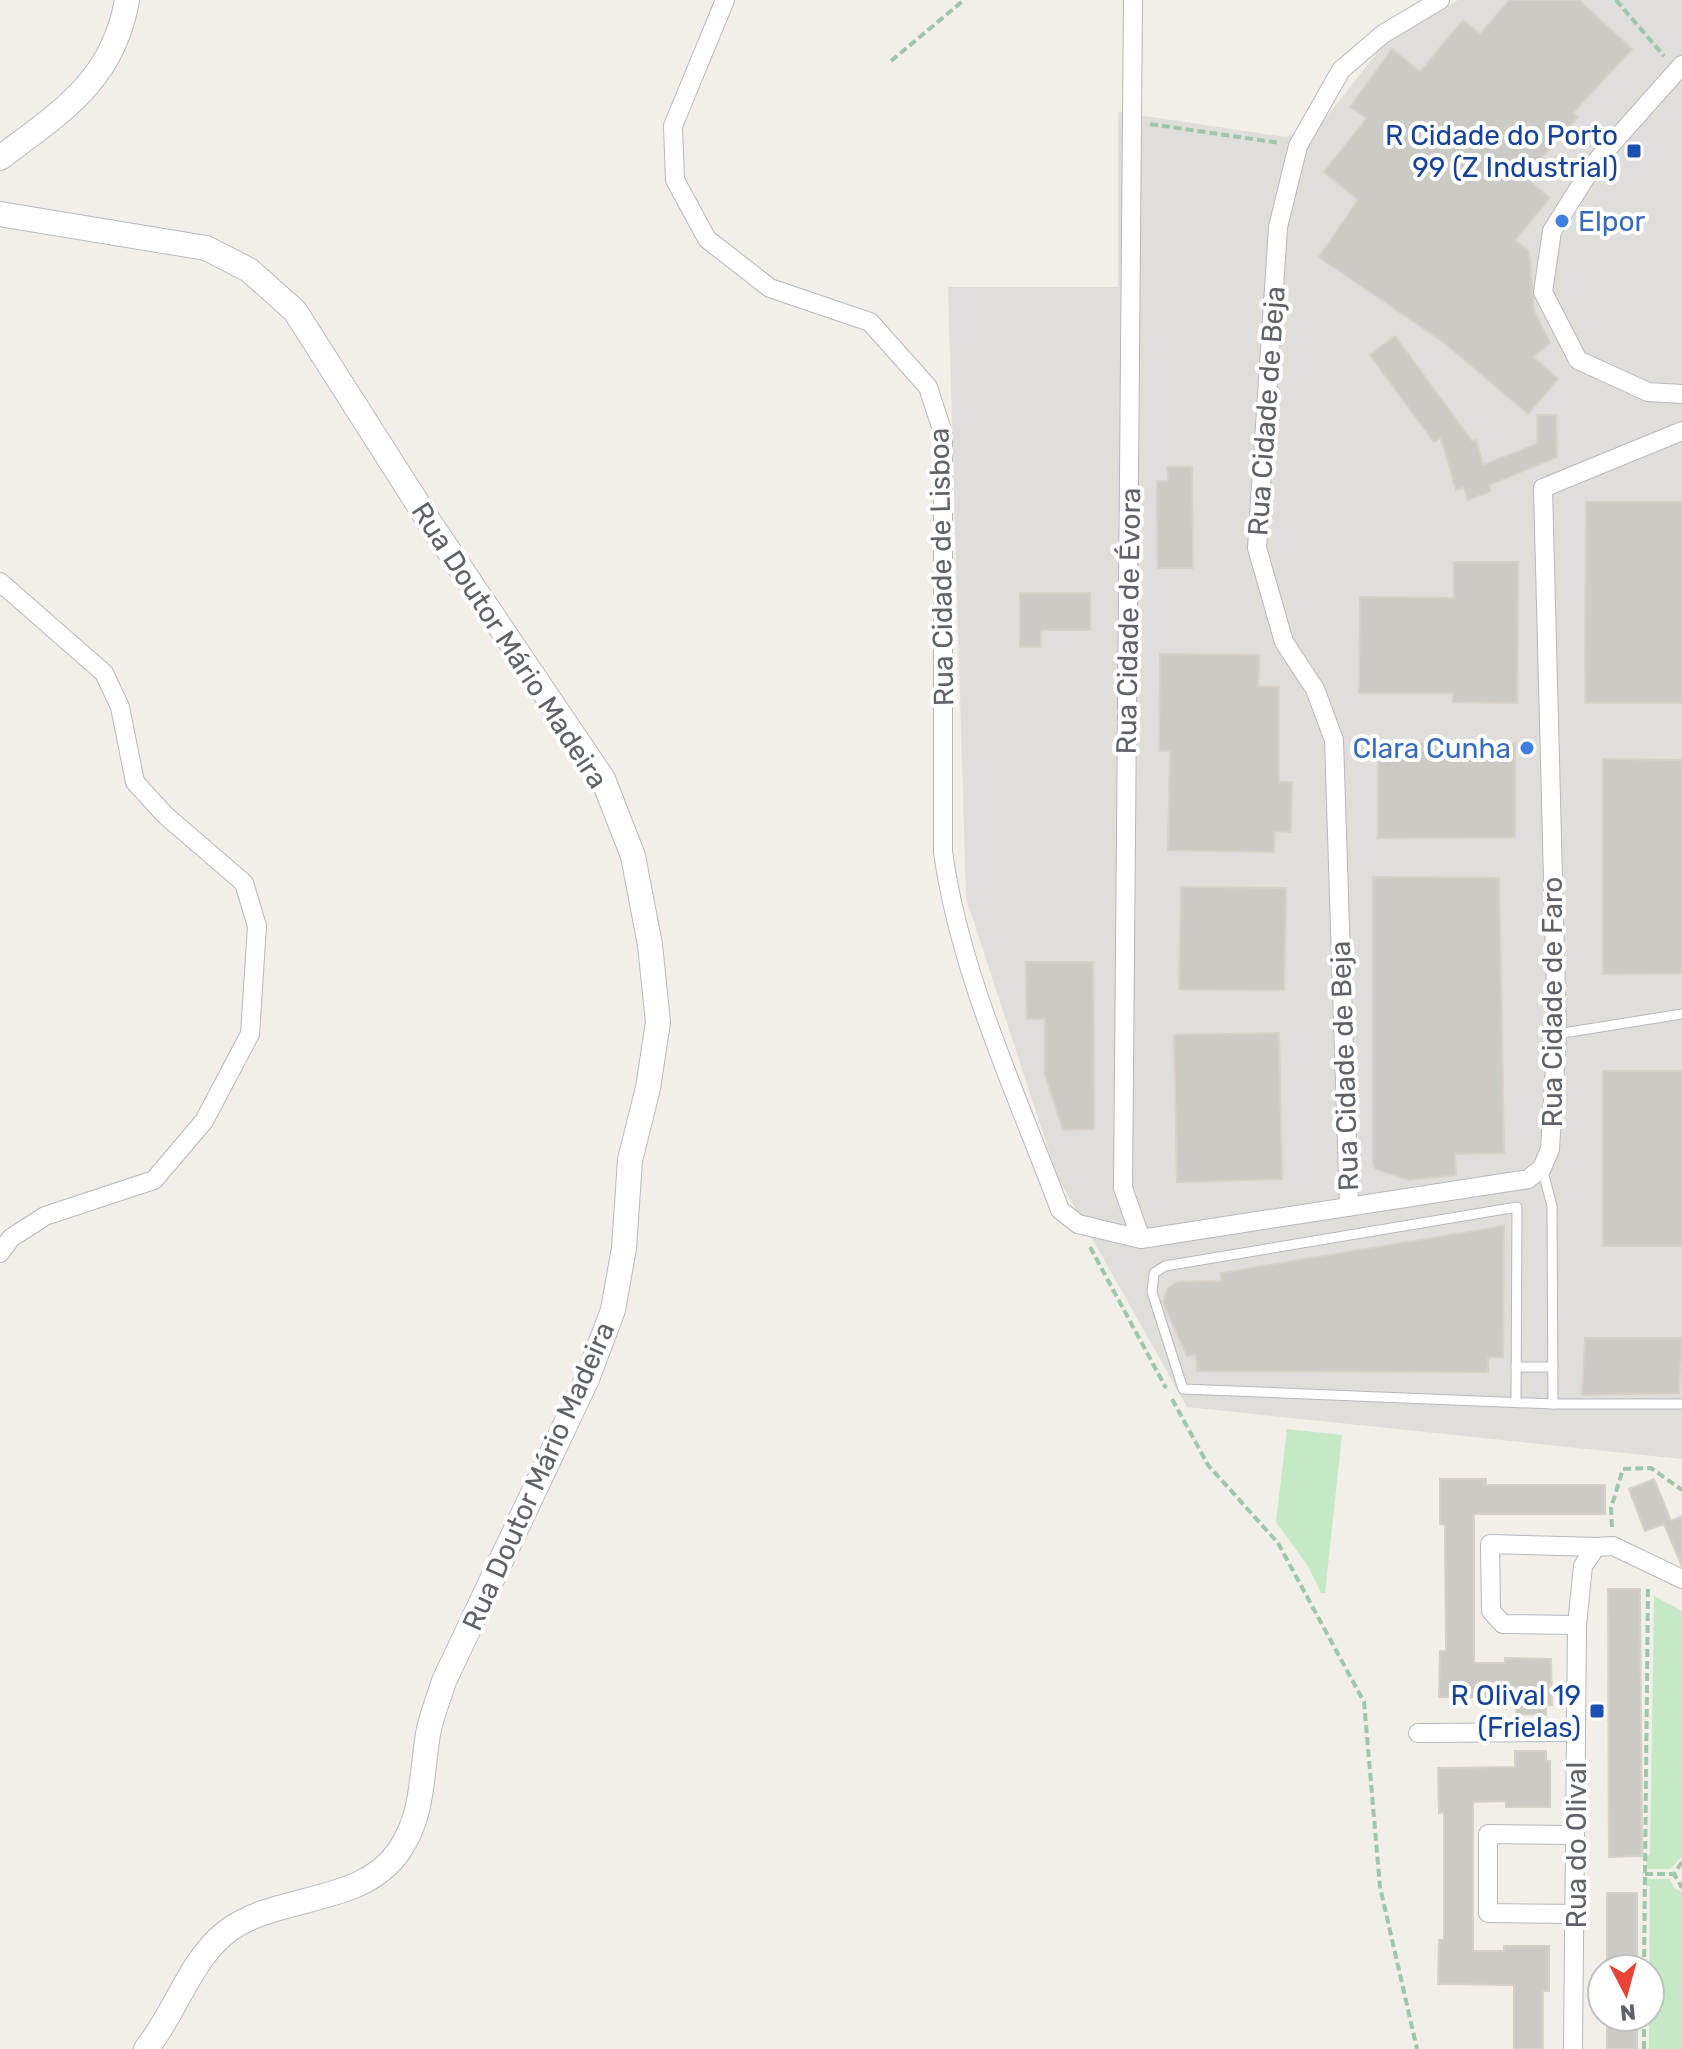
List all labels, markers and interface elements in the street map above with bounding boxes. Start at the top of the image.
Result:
place label: R Cidade do Porto 99 (Z Industrial) [1385,119,1618,184]
marker: R Cidade do Porto 99 (Z Industrial) [1625,142,1643,160]
place label: Elpor [1578,205,1646,238]
marker: Elpor [1553,212,1571,230]
street label: Rua Cidade de Beja [1241,285,1292,537]
street label: Rua Cidade de Lisboa [923,427,960,706]
street label: Rua Cidade de Évora [1110,487,1147,755]
street label: Rua Doutor Mário Madeira [405,496,614,794]
place label: Clara Cunha [1352,732,1511,765]
marker: Clara Cunha [1518,739,1536,757]
street label: Rua Cidade de Faro [1536,877,1569,1127]
street label: Rua Cidade de Beja [1324,940,1365,1192]
street label: Rua Doutor Mário Madeira [455,1317,622,1636]
place label: R Olival 19 (Frielas) [1451,1679,1581,1744]
marker: R Olival 19 (Frielas) [1588,1702,1606,1720]
street label: Rua do Olival [1560,1762,1593,1928]
north arrow [1586,1953,1666,2033]
text: N [1619,1998,1637,2027]

